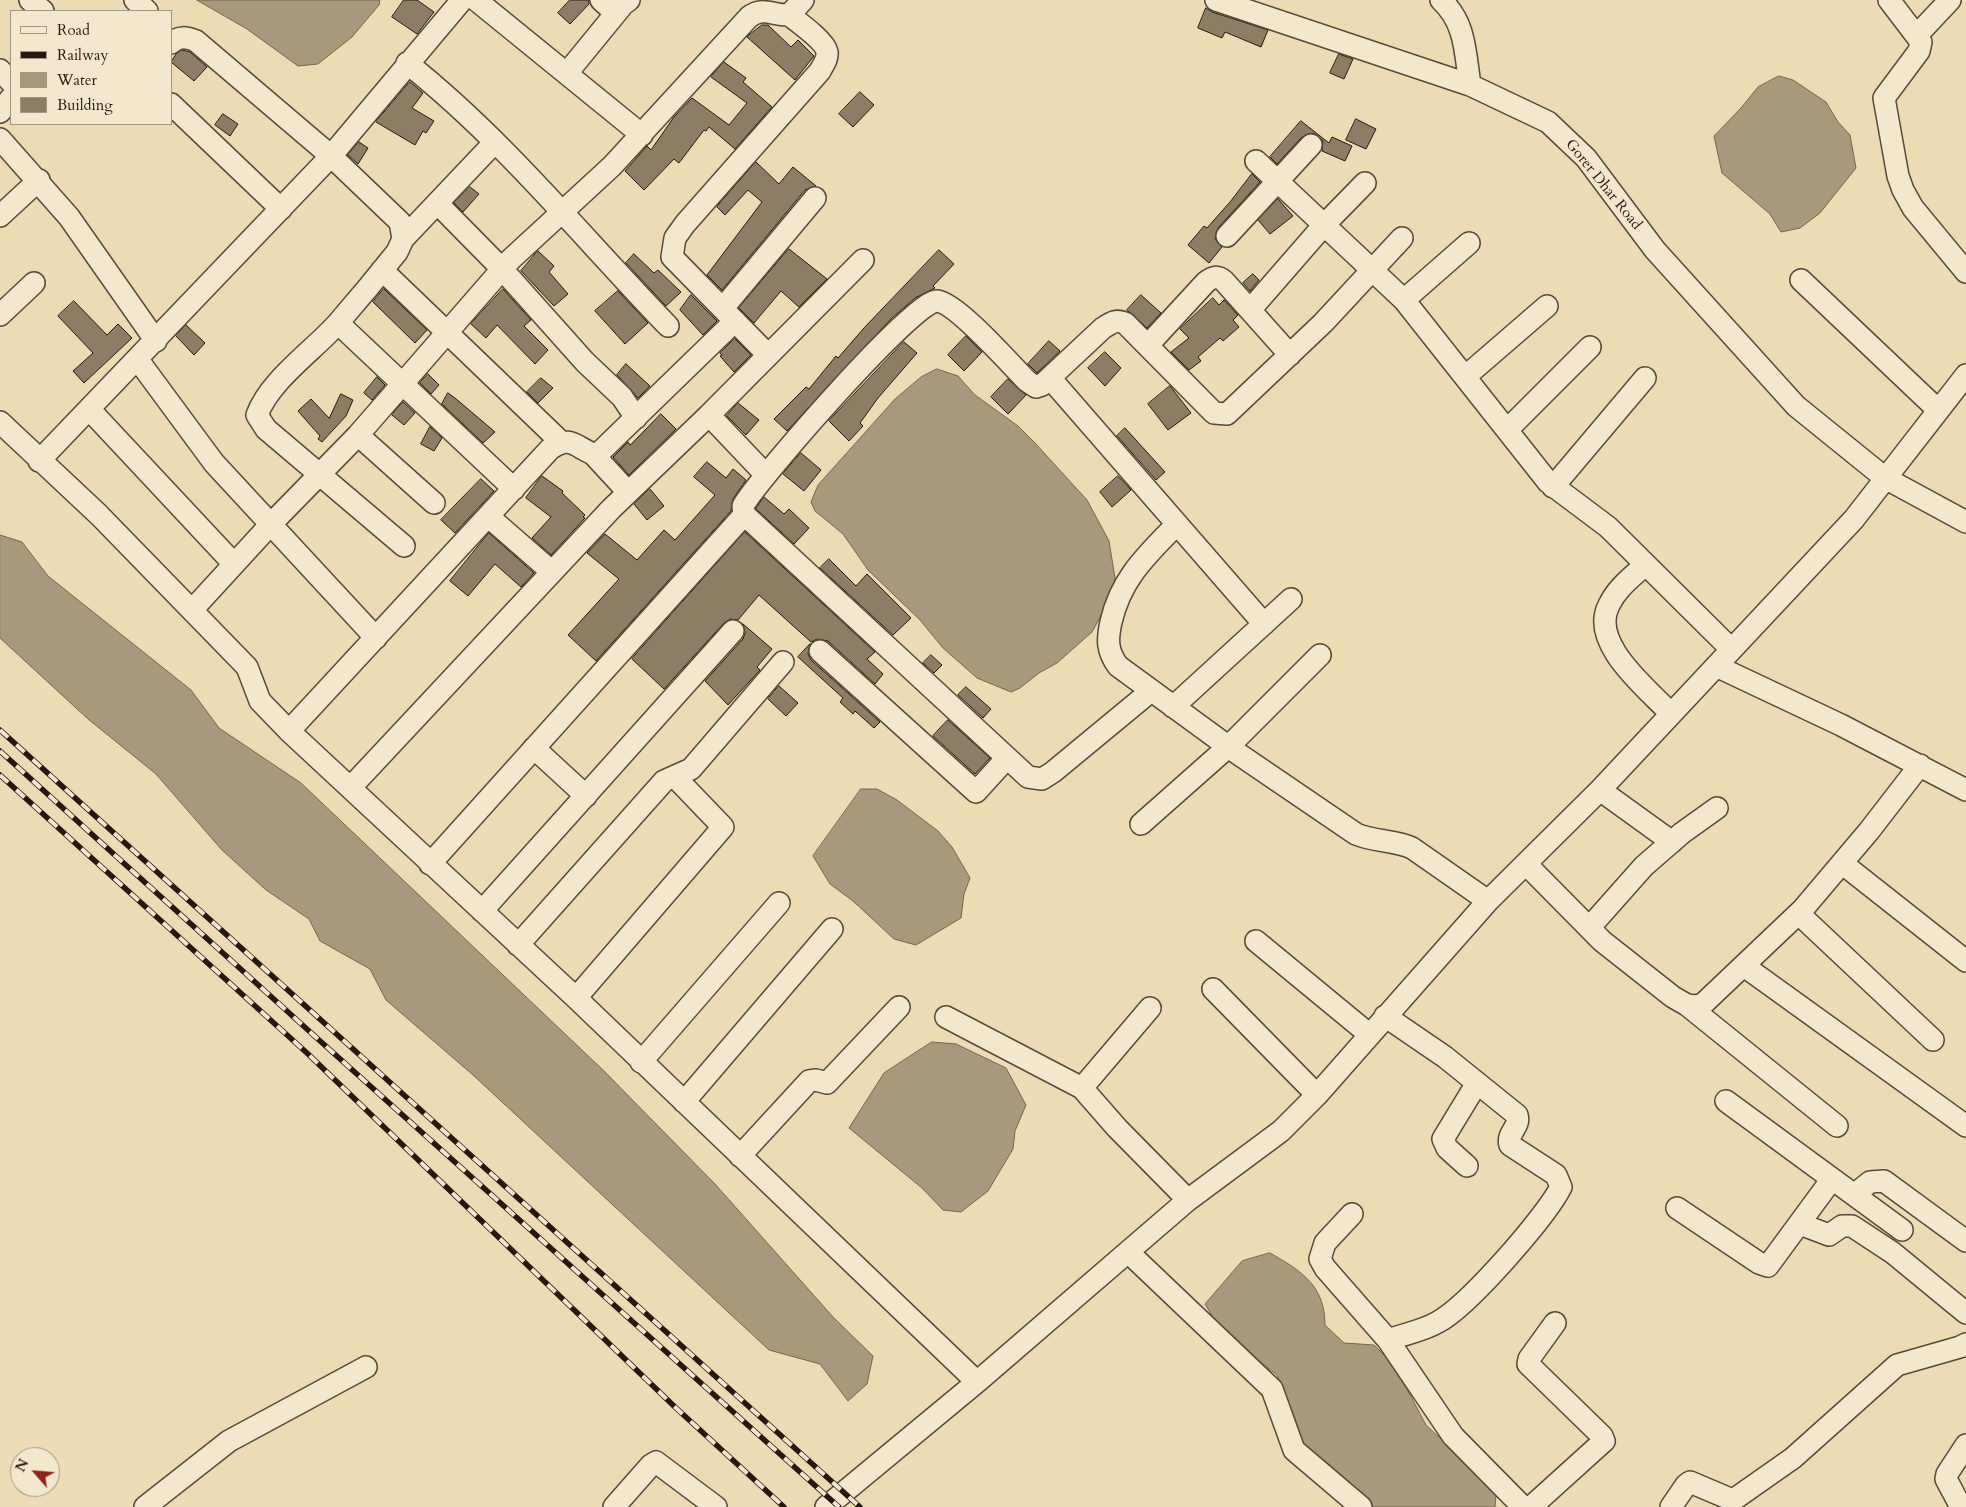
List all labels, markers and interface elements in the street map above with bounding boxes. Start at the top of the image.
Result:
legend [10,10,172,125]
text: Road [57,20,90,40]
text: Railway [57,45,108,65]
text: Water [57,70,97,90]
text: Building [57,95,113,115]
street label: Gorer Dhar Road [1561,136,1645,234]
north arrow [10,1447,60,1497]
text: N [11,1456,33,1475]

